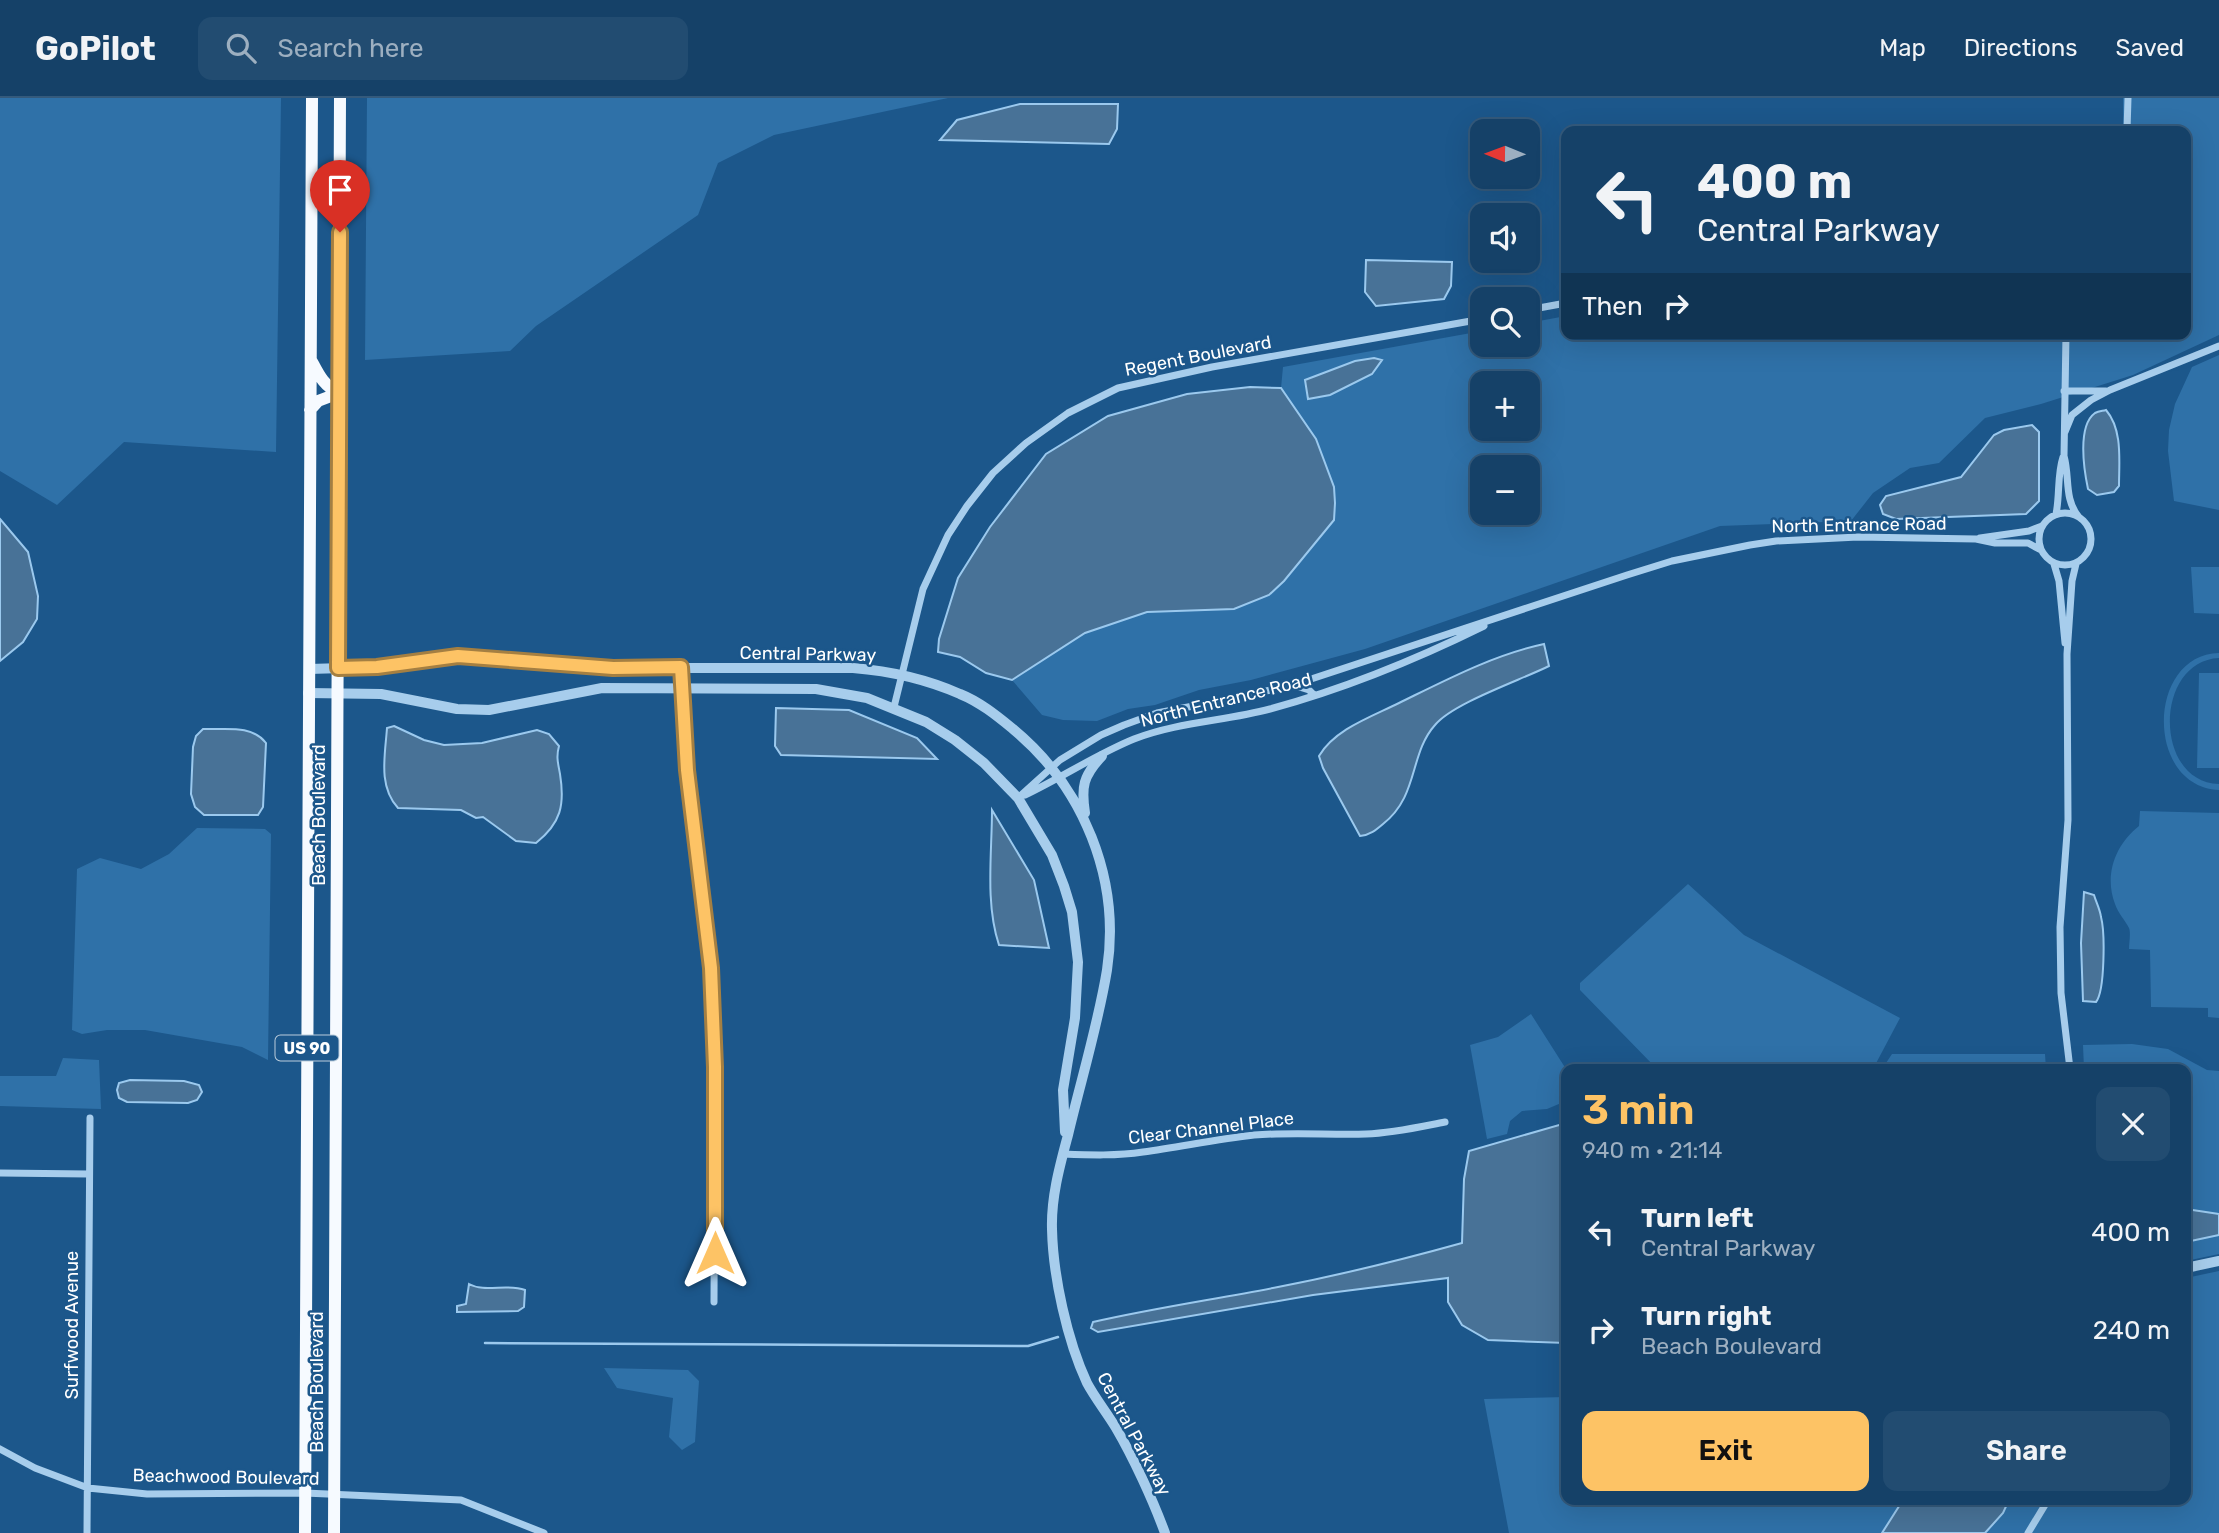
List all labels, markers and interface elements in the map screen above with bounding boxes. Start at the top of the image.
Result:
search box [198,17,688,80]
text: GoPilot [35,29,156,68]
icon: search [222,29,260,67]
text: Search here [278,33,423,64]
text: Map [1879,34,1926,62]
text: Directions [1964,34,2077,62]
text: Saved [2115,34,2184,62]
north arrow [1470,119,1540,189]
map controls [1470,119,1540,525]
text: 400 m [1697,152,1852,210]
icon: left [1582,154,1673,245]
pin [310,160,370,232]
icon: arrive [321,171,359,209]
button: sound [1470,203,1540,273]
text: Central Parkway [1697,211,1940,249]
button: search [1470,287,1540,357]
icon: right [1657,287,1695,325]
text: Then [1582,291,1643,322]
street label: Regent Boulevard [1123,331,1273,381]
button: + [1470,371,1540,441]
button: − [1470,455,1540,525]
street label: North Entrance Road [1771,512,1947,538]
street label: Central Parkway [740,642,877,666]
street label: North Entrance Road [1138,668,1314,732]
street label: Beach Boulevard [308,744,330,886]
road number: US 90 [276,1036,338,1060]
text: 3 min [1582,1085,1695,1135]
button: close [2096,1087,2170,1161]
street label: Clear Channel Place [1127,1107,1295,1149]
text: 940 m · 21:14 [1582,1136,1723,1164]
text: Turn left [1641,1203,1753,1234]
icon: left [1582,1213,1620,1251]
position arrow [678,1216,752,1290]
text: 400 m [2091,1217,2170,1248]
text: Central Parkway [1641,1234,1816,1262]
street label: Surfwood Avenue [61,1251,83,1399]
text: Turn right [1641,1301,1771,1332]
street label: Beach Boulevard [306,1311,328,1453]
icon: right [1582,1311,1620,1349]
text: 240 m [2093,1315,2170,1346]
text: Beach Boulevard [1641,1332,1822,1360]
street label: Central Parkway [1092,1369,1176,1500]
button: Exit [1582,1411,1869,1491]
button: Share [1883,1411,2170,1491]
street label: Beachwood Boulevard [132,1464,320,1490]

